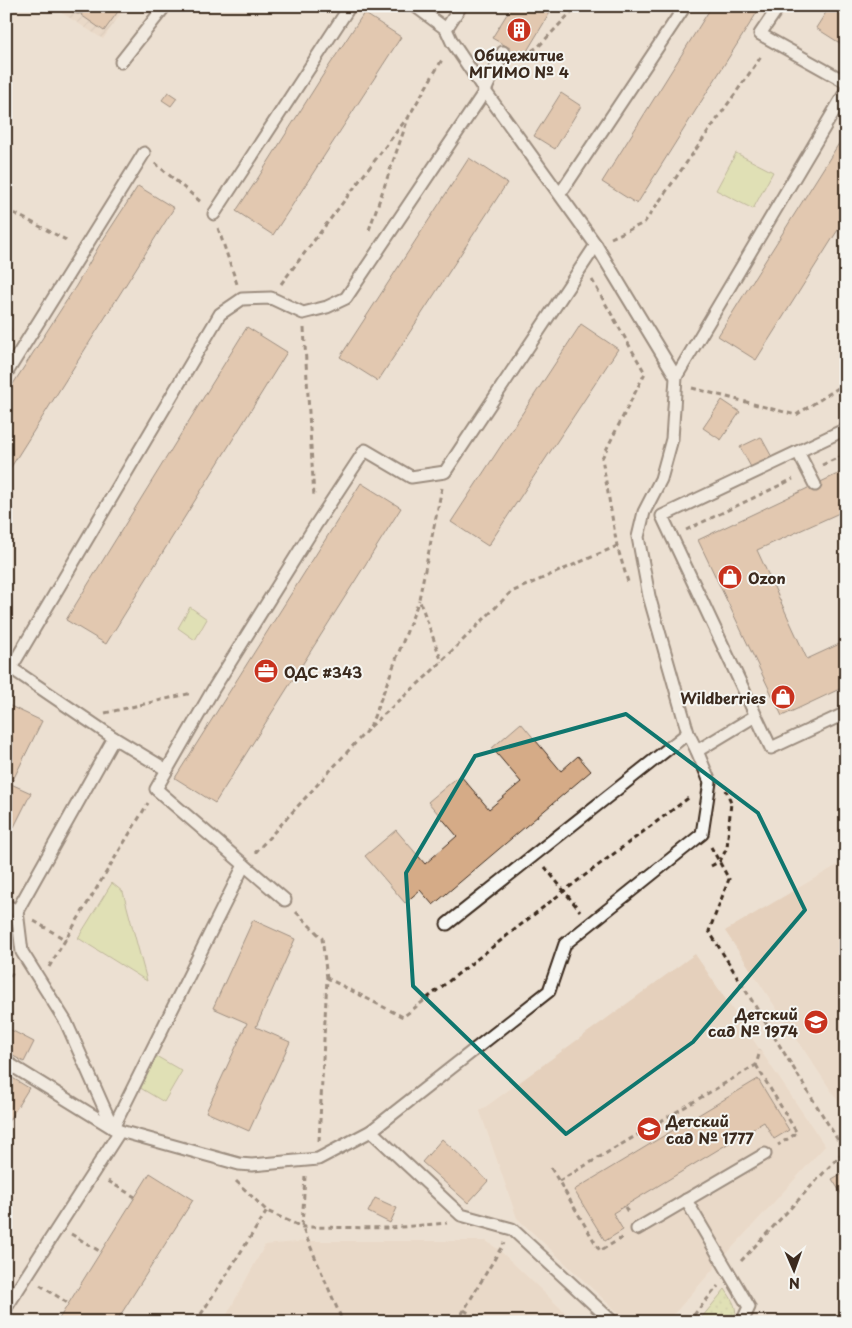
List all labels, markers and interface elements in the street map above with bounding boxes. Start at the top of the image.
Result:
building icon: Общежитие МГИМО № 4 [506,17,532,43]
place label: Общежитие МГИМО № 4 [469,43,569,83]
shop icon: Ozon [717,564,743,590]
place label: Ozon [748,566,786,589]
office icon: ОДС #343 [253,658,279,684]
place label: ОДС #343 [284,660,362,683]
shop icon: Wildberries [770,684,796,710]
place label: Wildberries [680,686,766,709]
place label: Детский сад № 1974 [708,1002,798,1042]
school or university icon: Детский сад № 1974 [803,1009,829,1035]
place label: Детский сад № 1777 [665,1109,754,1149]
school or university icon: Детский сад № 1777 [636,1116,662,1142]
north arrow [770,1246,820,1296]
text: N [789,1273,800,1294]

